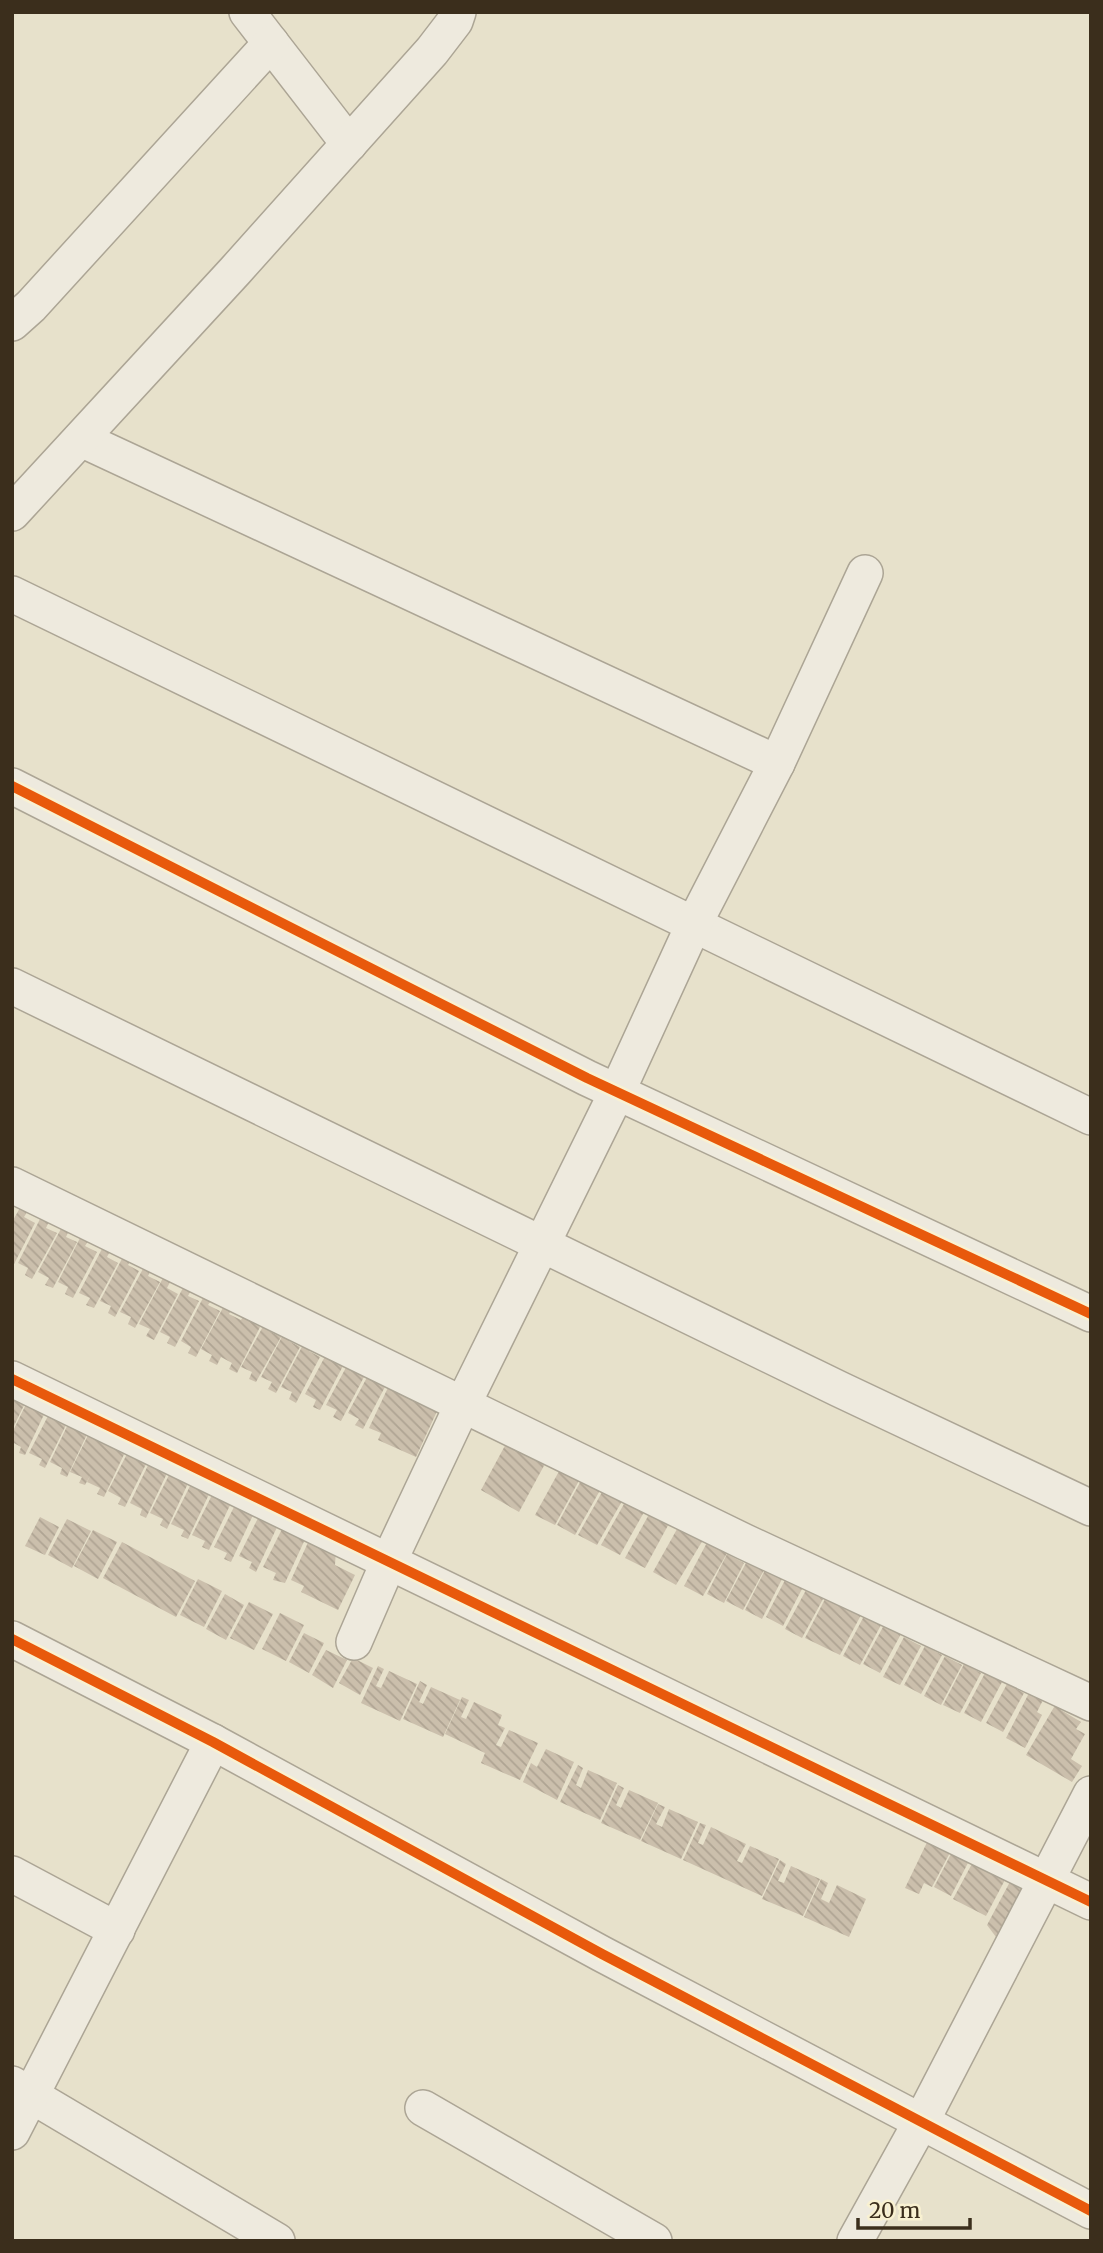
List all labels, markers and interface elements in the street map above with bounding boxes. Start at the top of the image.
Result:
scale bar [858,2186,970,2230]
text: 20 m [869,2197,921,2224]

